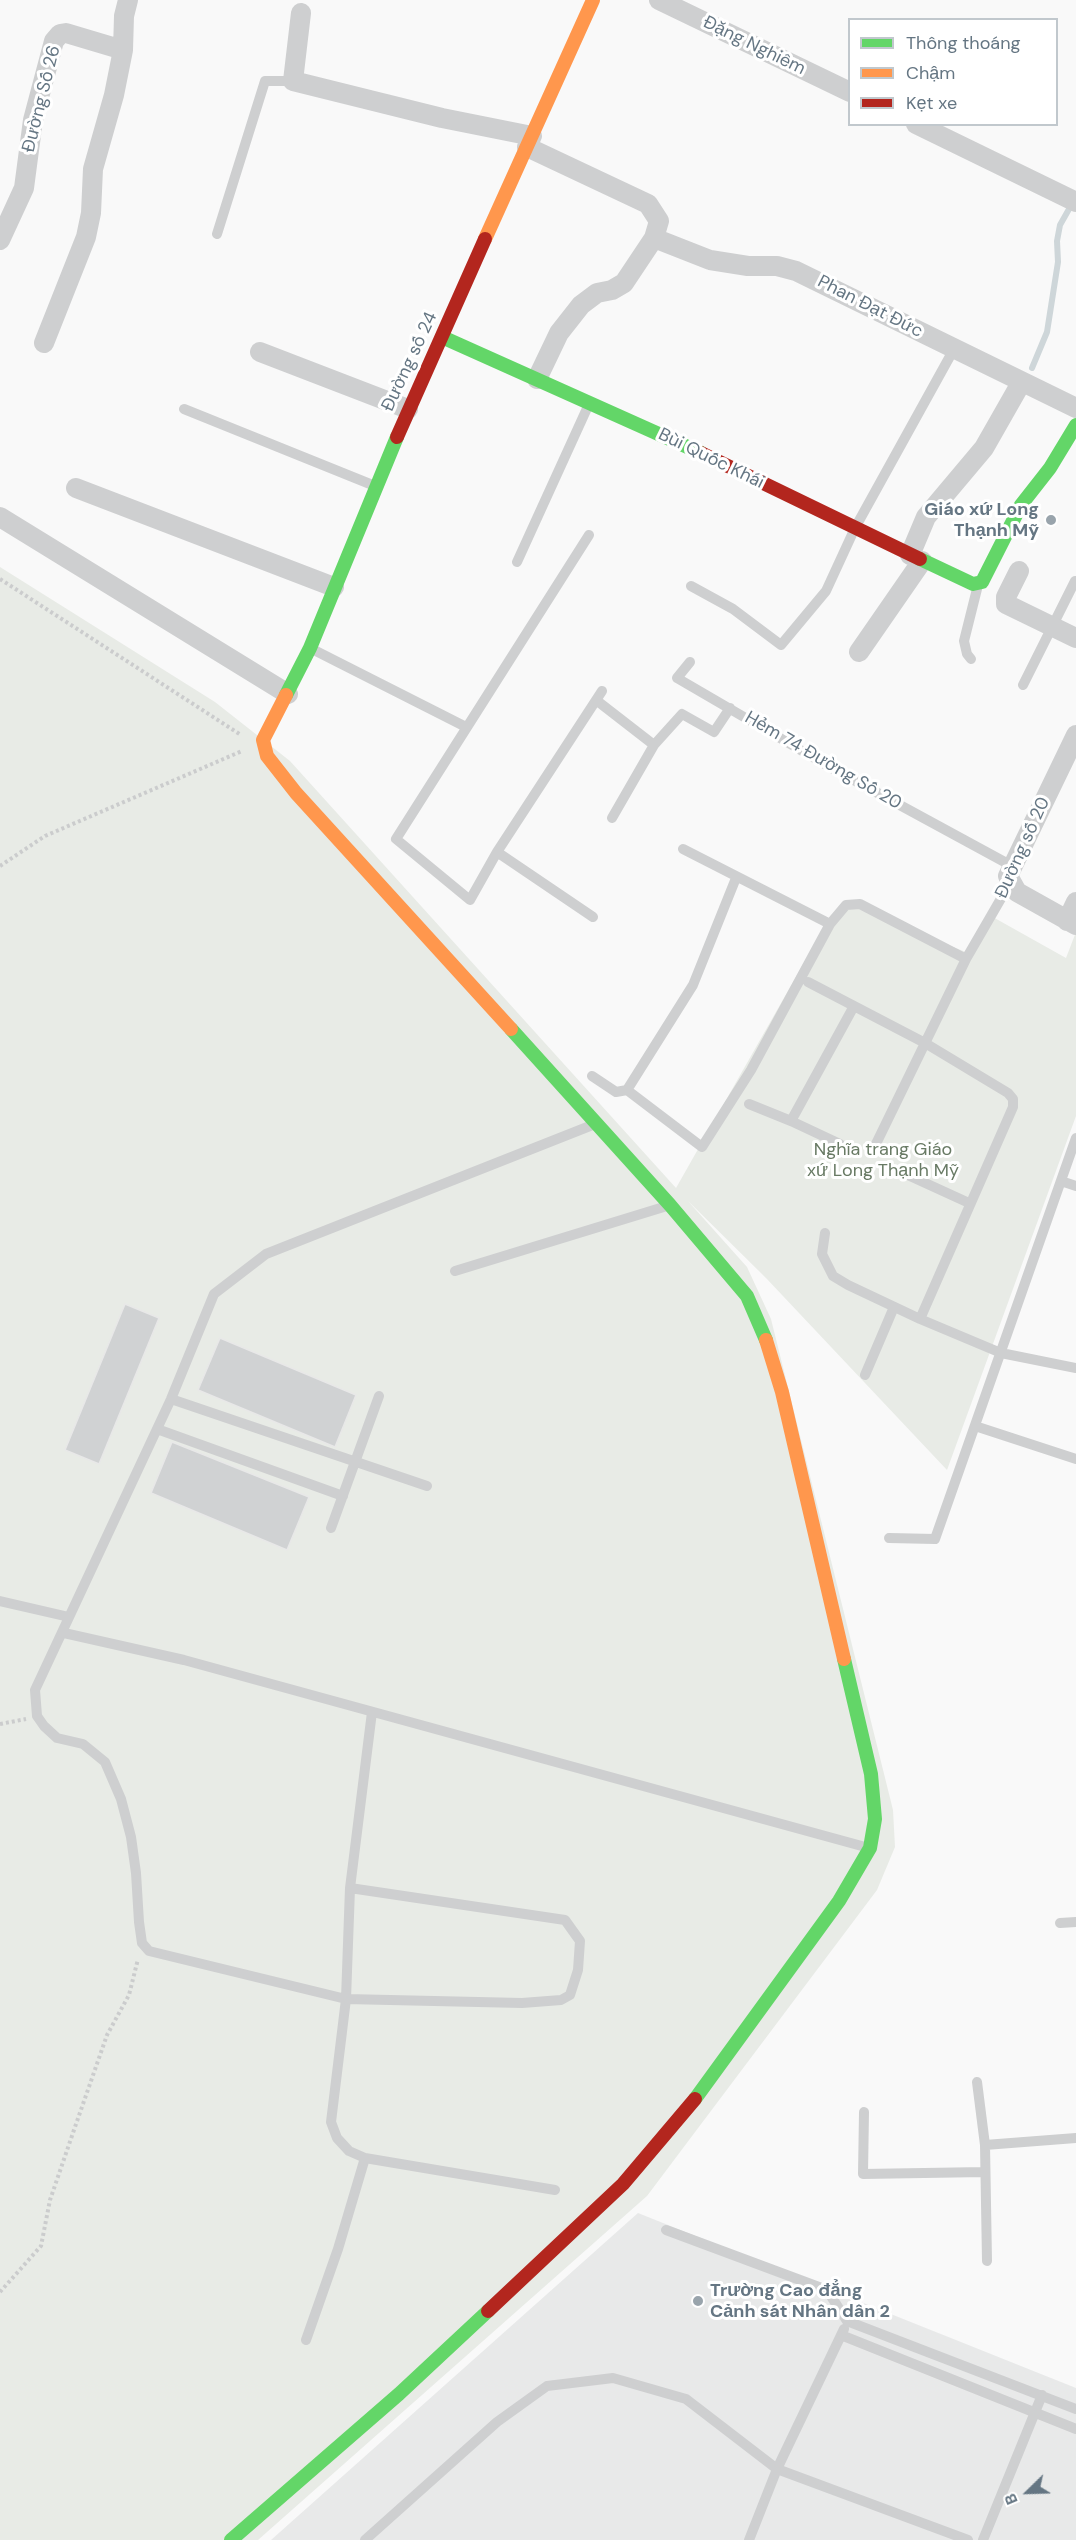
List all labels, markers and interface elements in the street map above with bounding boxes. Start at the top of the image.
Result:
street label: Đặng Nghiêm [699,12,809,80]
legend [848,18,1058,126]
text: Thông thoáng [906,31,1021,55]
street label: Đường Số 26 [18,43,66,155]
text: Chậm [906,61,955,85]
text: Kẹt xe [906,91,957,115]
street label: Phan Đạt Đức [814,271,926,343]
street label: Đường số 24 [378,309,442,415]
street label: Bùi Quốc Khái [654,424,768,494]
place label: Giáo xứ Long Thạnh Mỹ [924,499,1039,542]
marker: Giáo xứ Long Thạnh Mỹ [1044,513,1058,527]
street label: Hẻm 74 Đường Số 20 [741,707,905,815]
street label: Đường số 20 [991,794,1055,902]
park label: Nghĩa trang Giáo xứ Long Thạnh Mỹ [807,1139,959,1182]
place label: Trường Cao đẳng Cảnh sát Nhân dân 2 [710,2280,890,2322]
marker: Trường Cao đẳng Cảnh sát Nhân dân 2 [691,2294,705,2308]
north arrow [998,2462,1058,2522]
text: B [999,2490,1023,2508]

